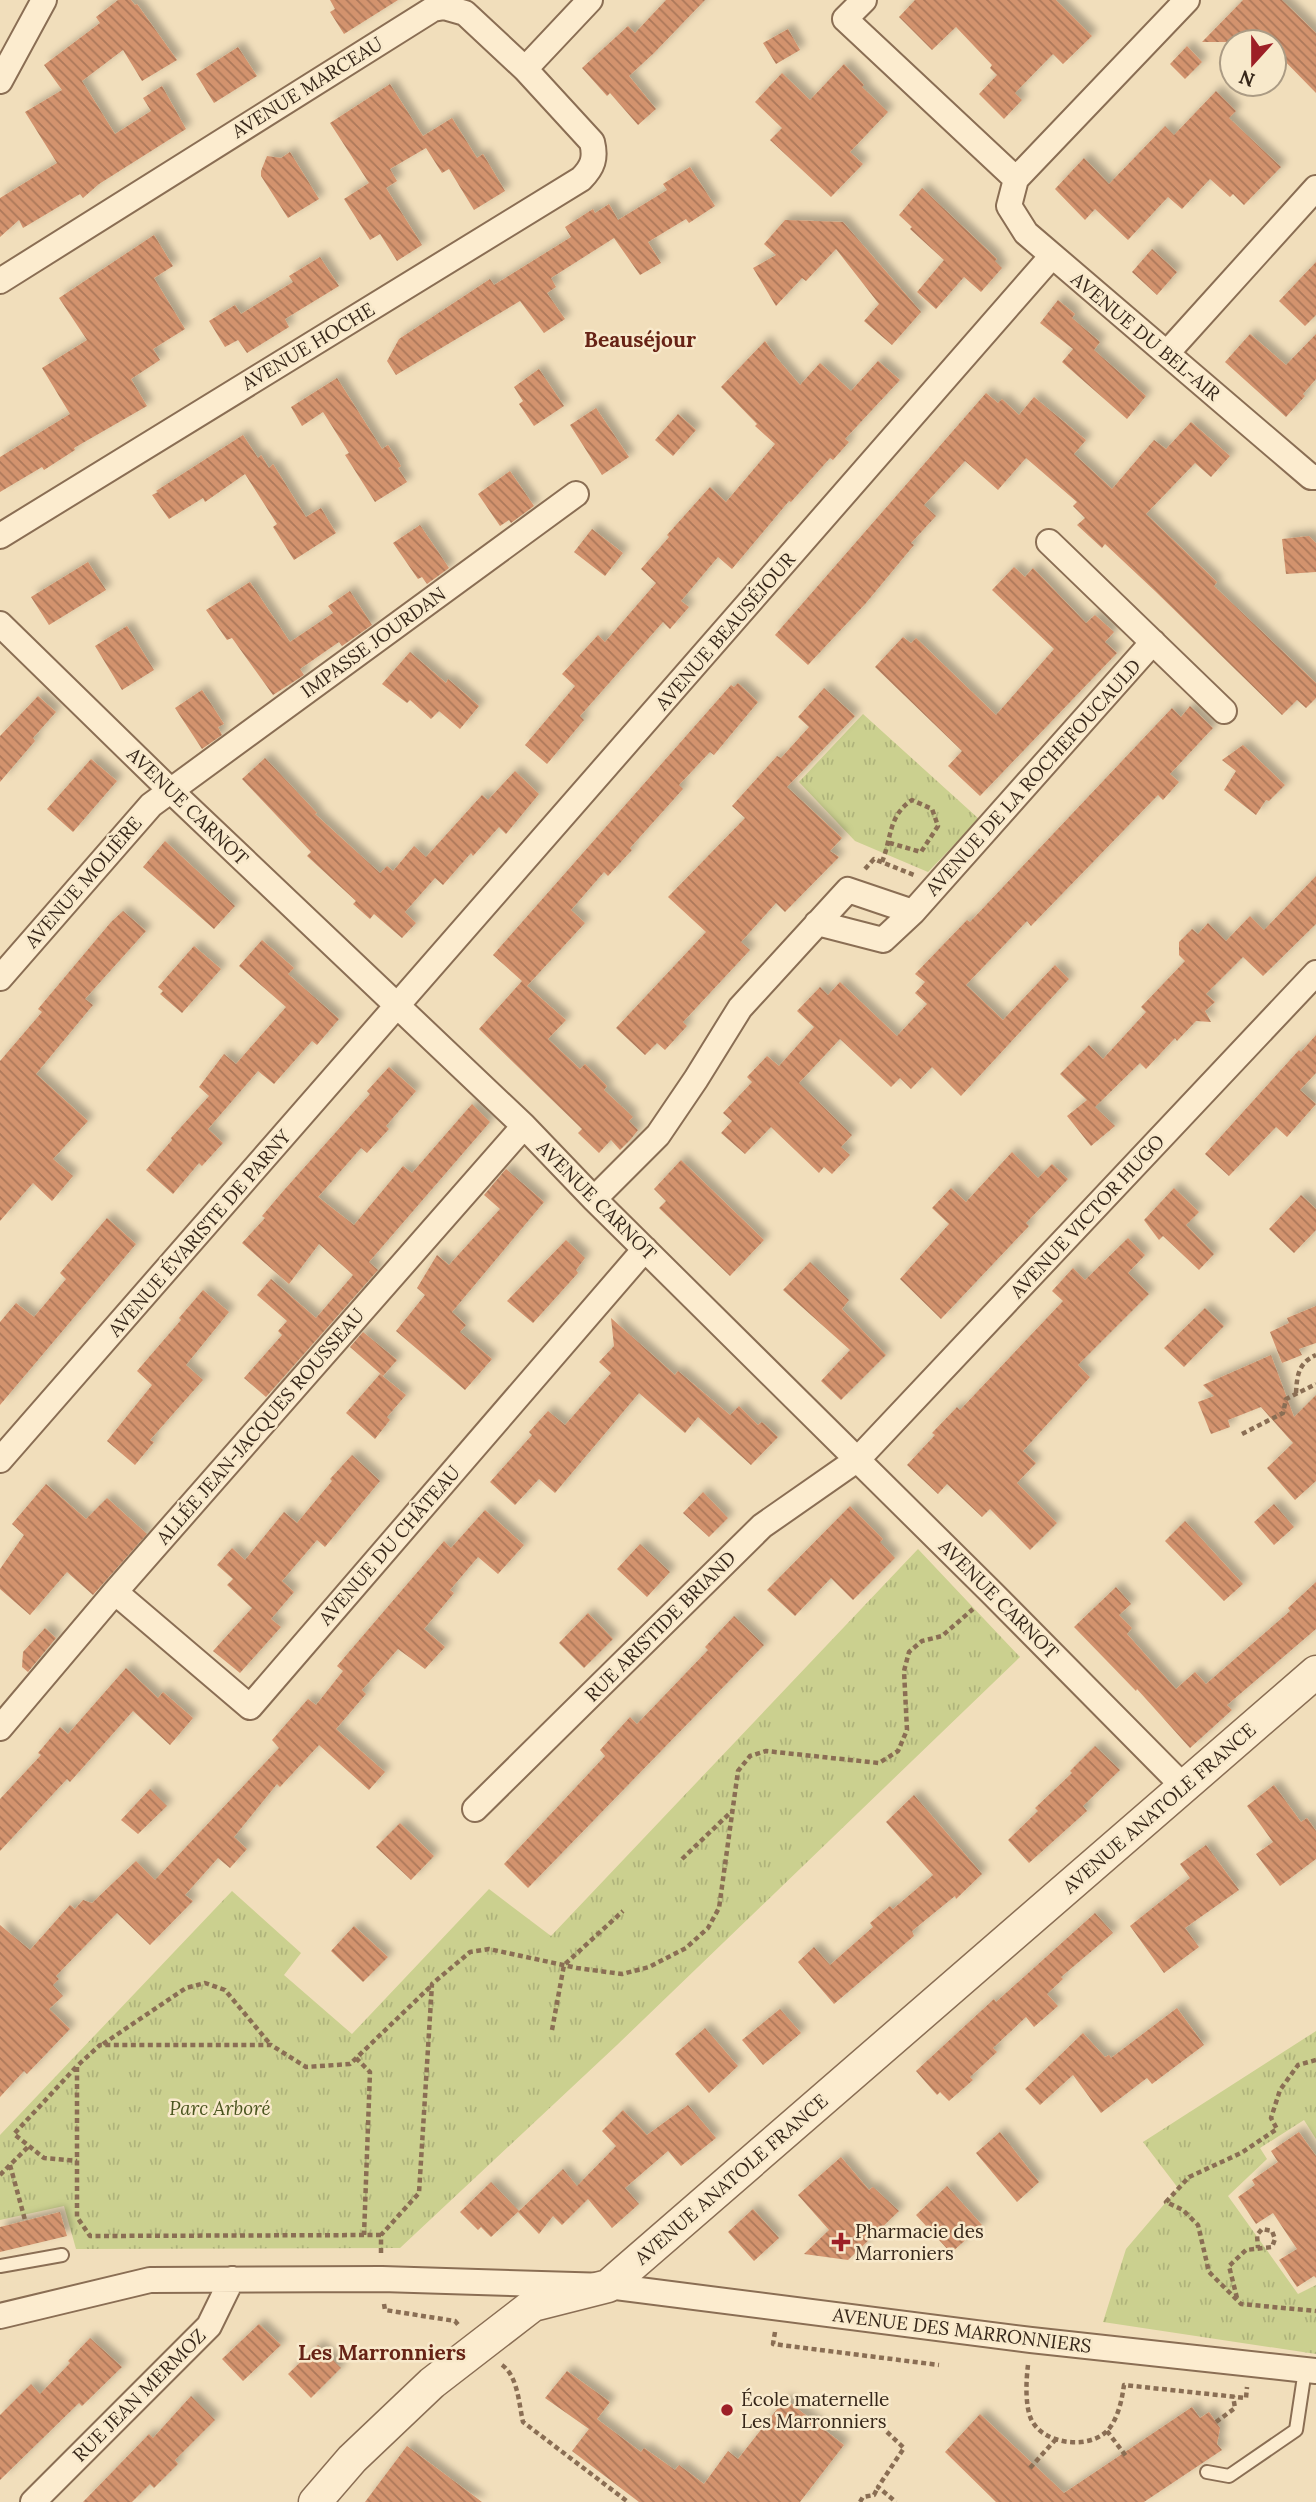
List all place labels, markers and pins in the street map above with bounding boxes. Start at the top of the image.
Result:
place label: Pharmacie des Marroniers [855,2219,984,2265]
marker: Pharmacie des Marroniers [833,2234,849,2250]
place label: École maternelle Les Marronniers [741,2387,889,2433]
marker: École maternelle Les Marronniers [719,2402,735,2418]

